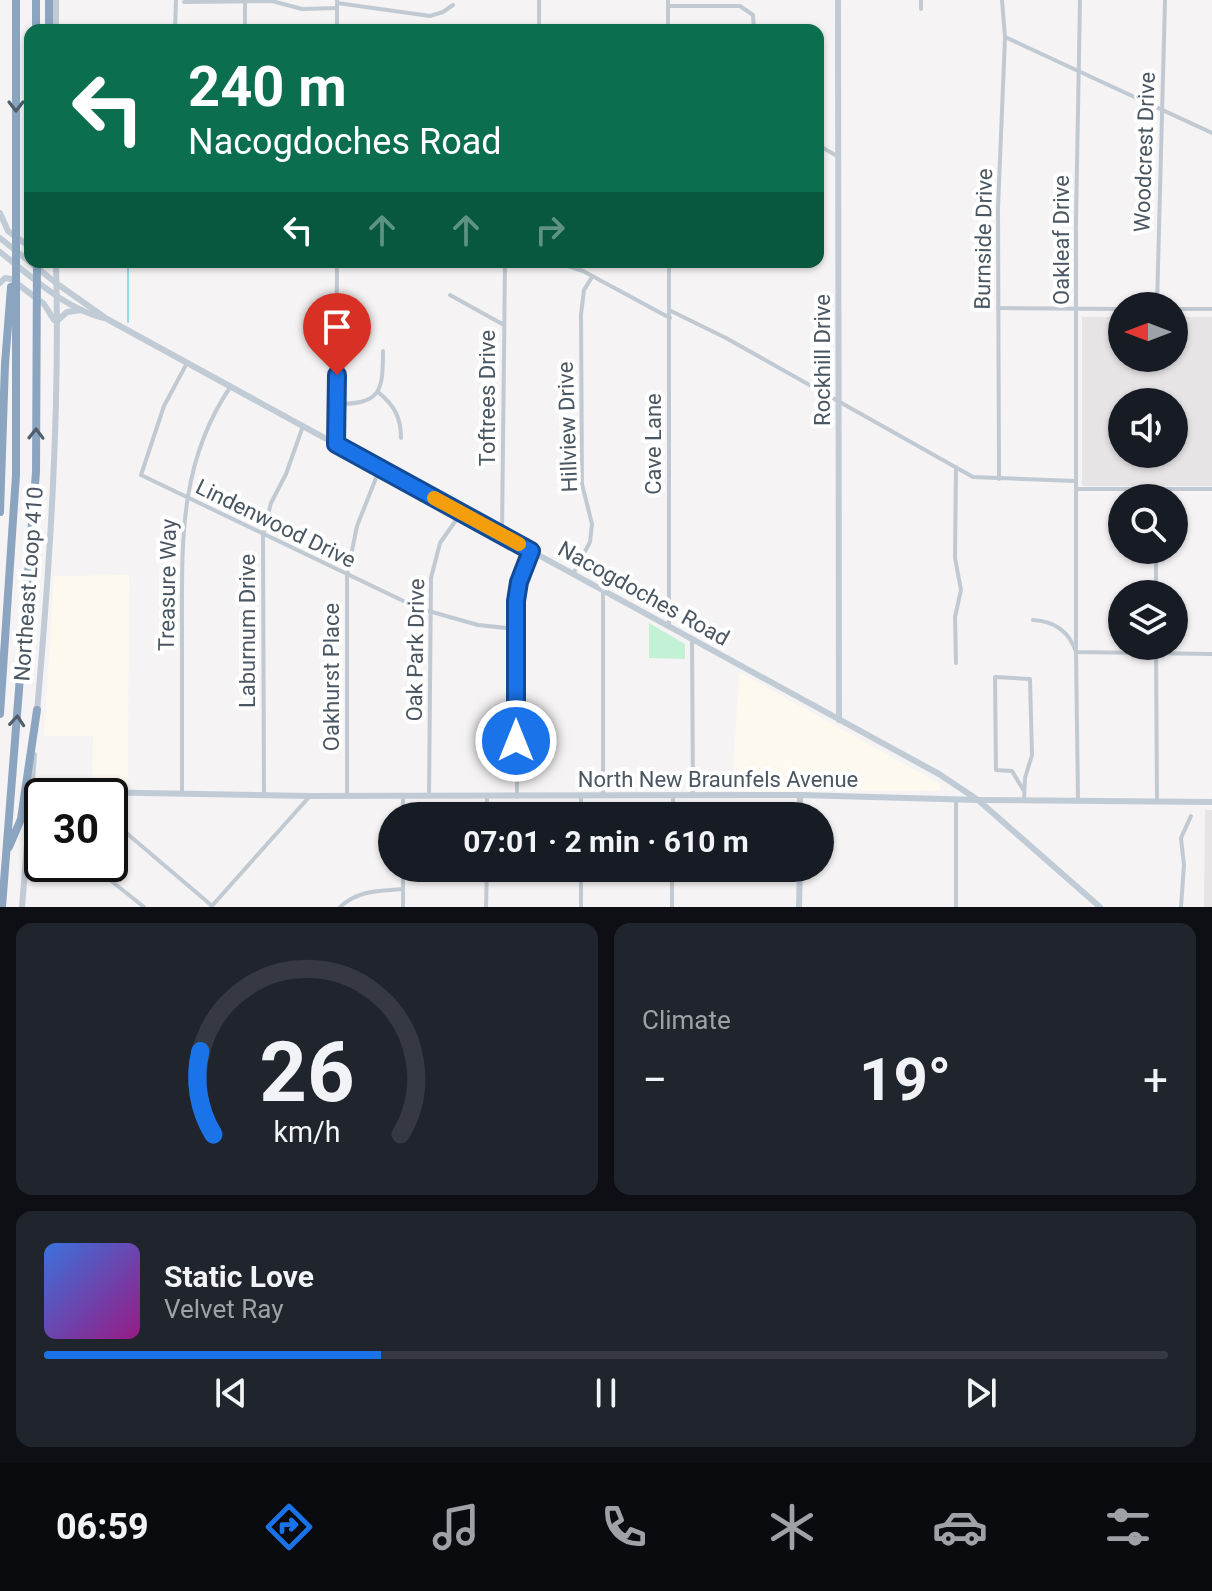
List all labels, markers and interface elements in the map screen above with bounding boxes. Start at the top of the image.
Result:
text: 240 m [188,54,347,120]
icon: left [56,56,160,160]
street label: Woodcrest Drive [1129,71,1160,233]
one-way arrow [7,100,25,113]
text: Nacogdoches Road [188,121,502,163]
street label: Burnside Drive [970,168,997,310]
street label: Oakleaf Drive [1049,175,1074,305]
icon: left [276,208,320,252]
icon: ahead [360,208,404,252]
icon: ahead [444,208,488,252]
icon: right [528,208,572,252]
north arrow [1108,292,1188,372]
map controls [1108,292,1188,660]
pin [303,293,371,375]
street label: Rockhill Drive [810,294,835,426]
icon: arrive [315,305,359,349]
street label: Toftrees Drive [475,330,500,466]
street label: Hillview Drive [553,361,582,493]
button: sound [1108,388,1188,468]
street label: Cave Lane [641,393,666,495]
one-way arrow [28,427,45,440]
street label: Lindenwood Drive [192,474,360,573]
button: search [1108,484,1188,564]
street label: Northeast Loop 410 [9,486,48,682]
street label: Treasure Way [154,518,181,651]
street label: Nacogdoches Road [554,536,734,651]
street label: Laburnum Drive [235,554,260,708]
street label: Oak Park Drive [402,578,429,722]
button: layers [1108,580,1188,660]
street label: Oakhurst Place [319,603,344,751]
position arrow [474,699,558,783]
one-way arrow [8,714,25,727]
street label: North New Braunfels Avenue [578,767,858,792]
speed limit sign: 30 [24,778,128,882]
text: 07:01 · 2 min · 610 m [463,824,749,859]
text: Climate [642,1005,731,1035]
text: 26 [259,1024,355,1121]
text: 19° [859,1044,951,1115]
text: − [642,1054,667,1106]
text: + [1143,1054,1168,1106]
text: km/h [273,1115,341,1149]
text: Static Love [164,1259,314,1294]
text: Velvet Ray [164,1294,284,1324]
icon: previous [209,1371,253,1415]
icon: pause [584,1371,628,1415]
icon: next [959,1371,1003,1415]
icon: directions [261,1499,317,1555]
icon: music [428,1499,484,1555]
icon: phone [596,1499,652,1555]
icon: climate [764,1499,820,1555]
icon: car [932,1499,988,1555]
icon: filters [1100,1499,1156,1555]
text: 06:59 [56,1506,149,1548]

